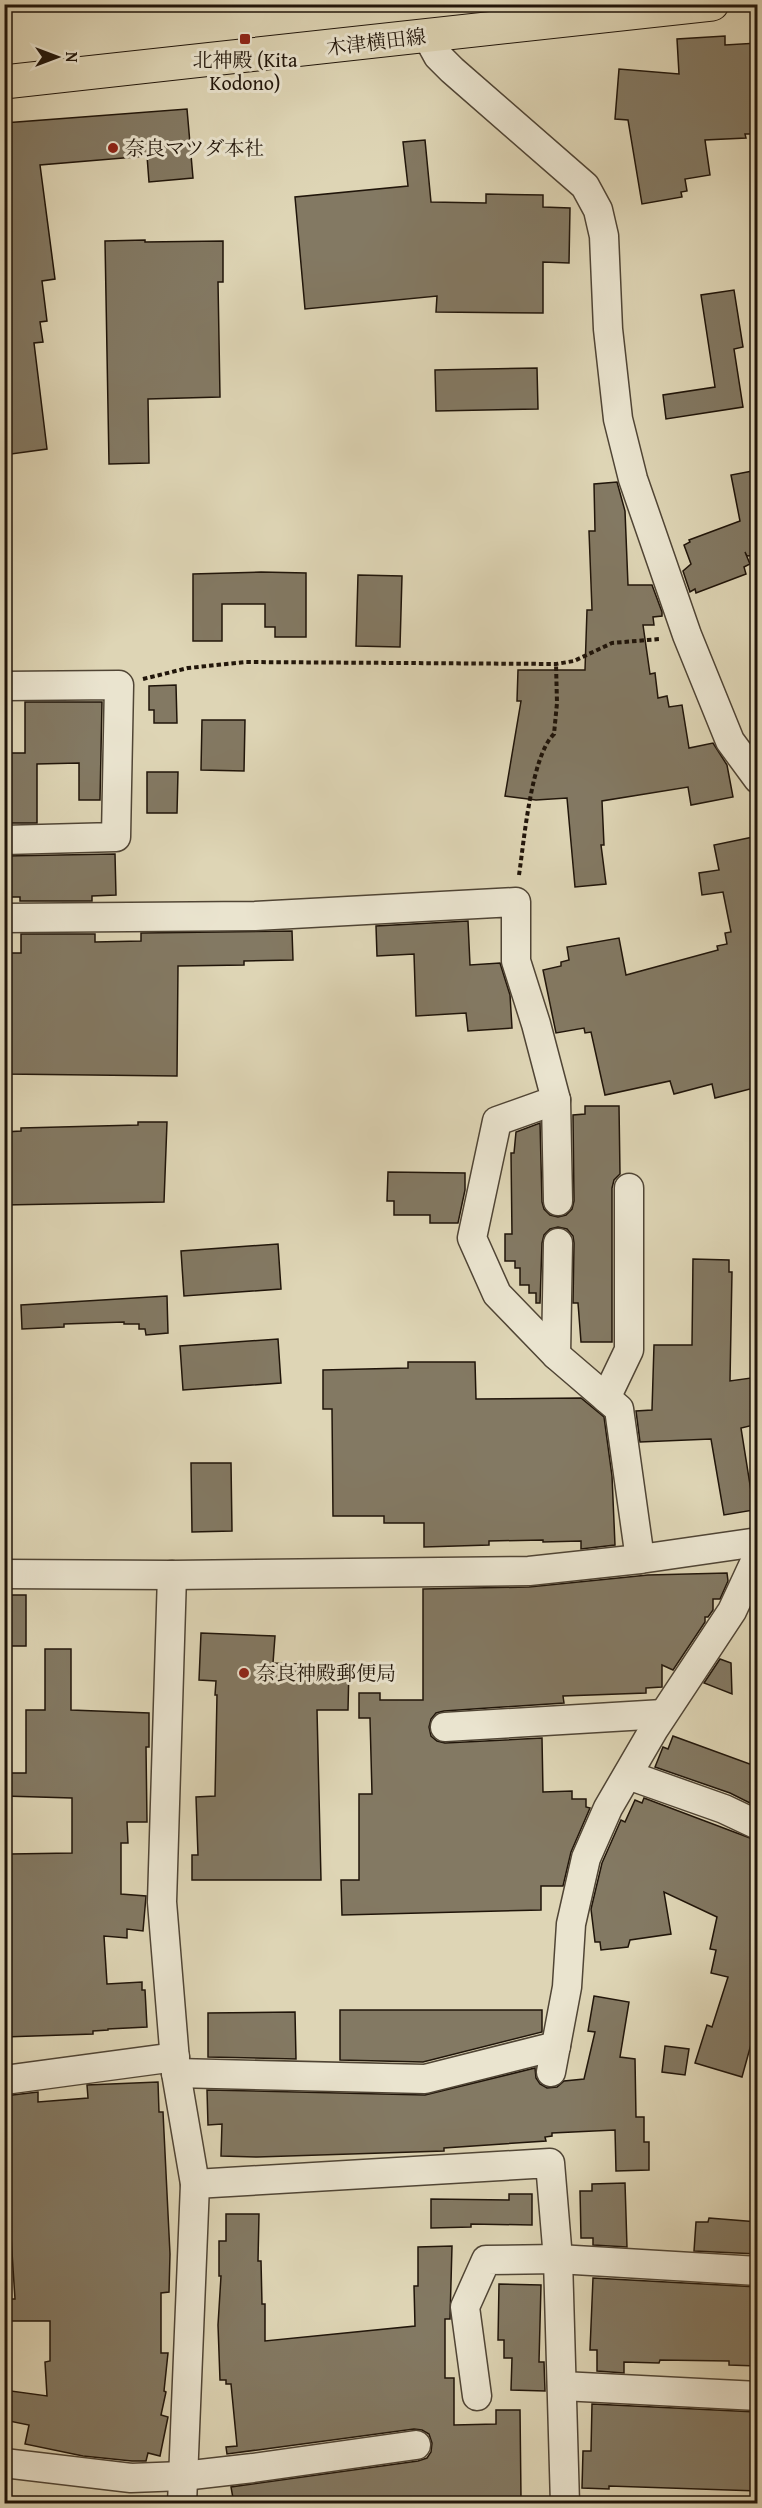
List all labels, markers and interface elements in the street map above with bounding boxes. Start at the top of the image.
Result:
street label: 木津横田線 [325,21,427,62]
north arrow [27,27,87,87]
marker: 北神殿 (Kita Kodono) [238,32,252,46]
place label: 北神殿 (Kita Kodono) [193,45,298,97]
text: N [60,52,84,63]
place label: 奈良マツダ本社 [125,133,264,162]
marker: 奈良マツダ本社 [106,141,120,155]
place label: 奈良神殿郵便局 [256,1658,396,1687]
marker: 奈良神殿郵便局 [237,1666,251,1680]

